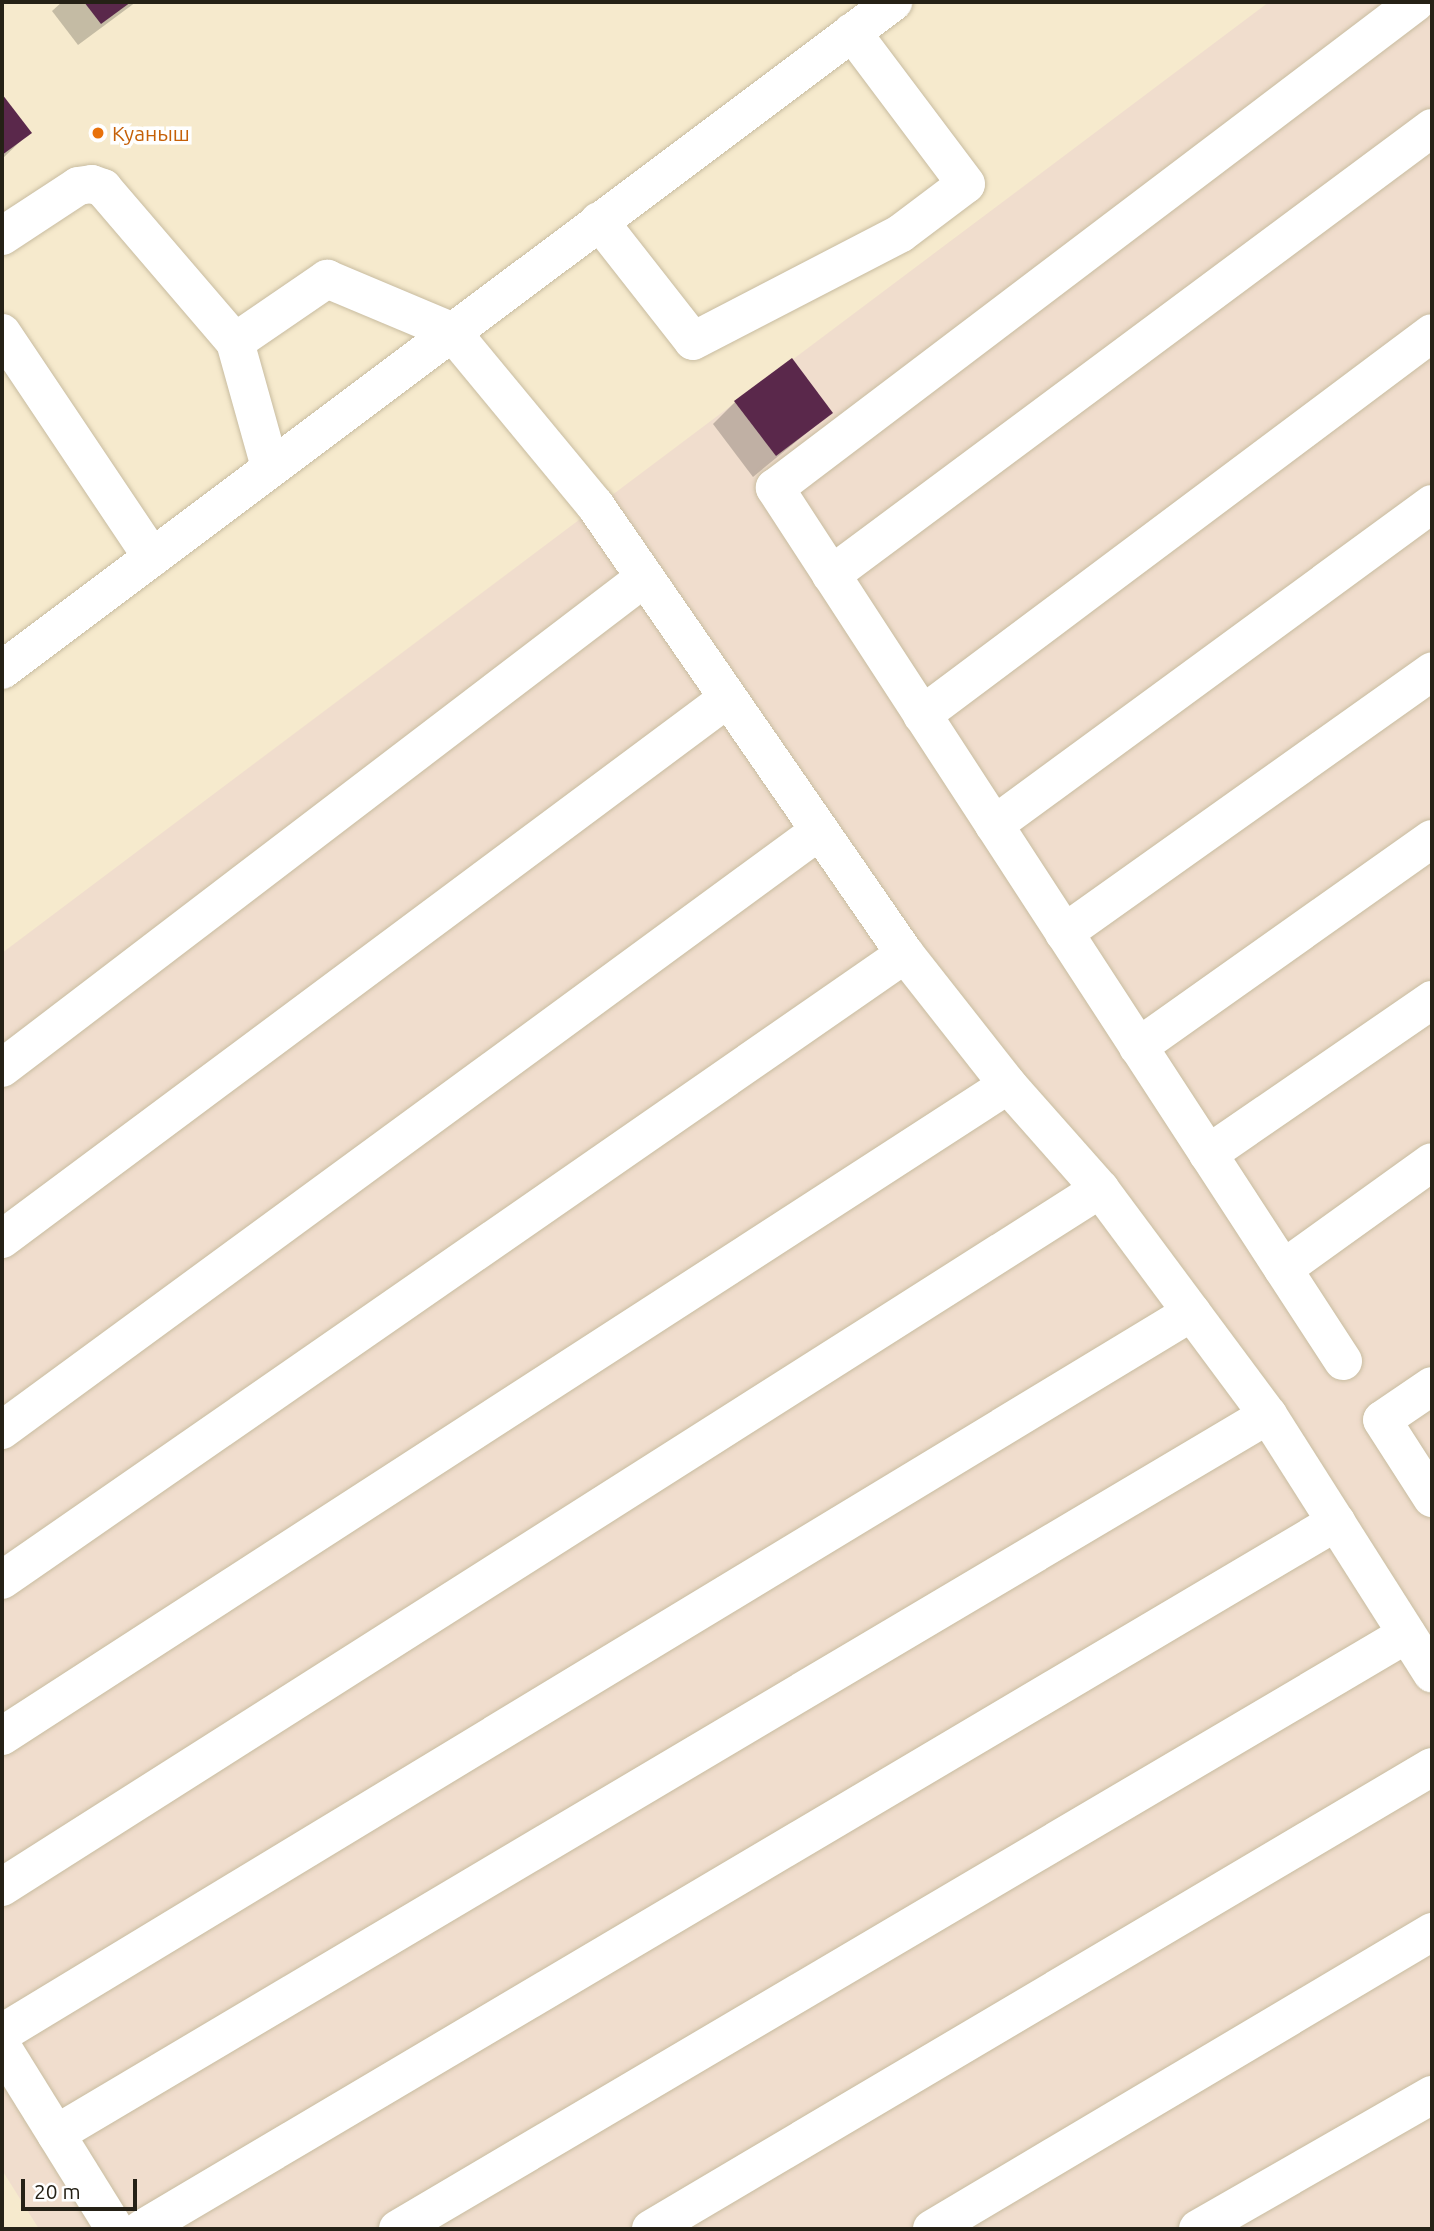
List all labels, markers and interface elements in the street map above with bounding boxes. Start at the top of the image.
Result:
place label: Куаныш [112,120,190,146]
marker: Куаныш [90,125,106,141]
scale bar [24,2164,140,2208]
text: 20 m [34,2179,81,2203]

